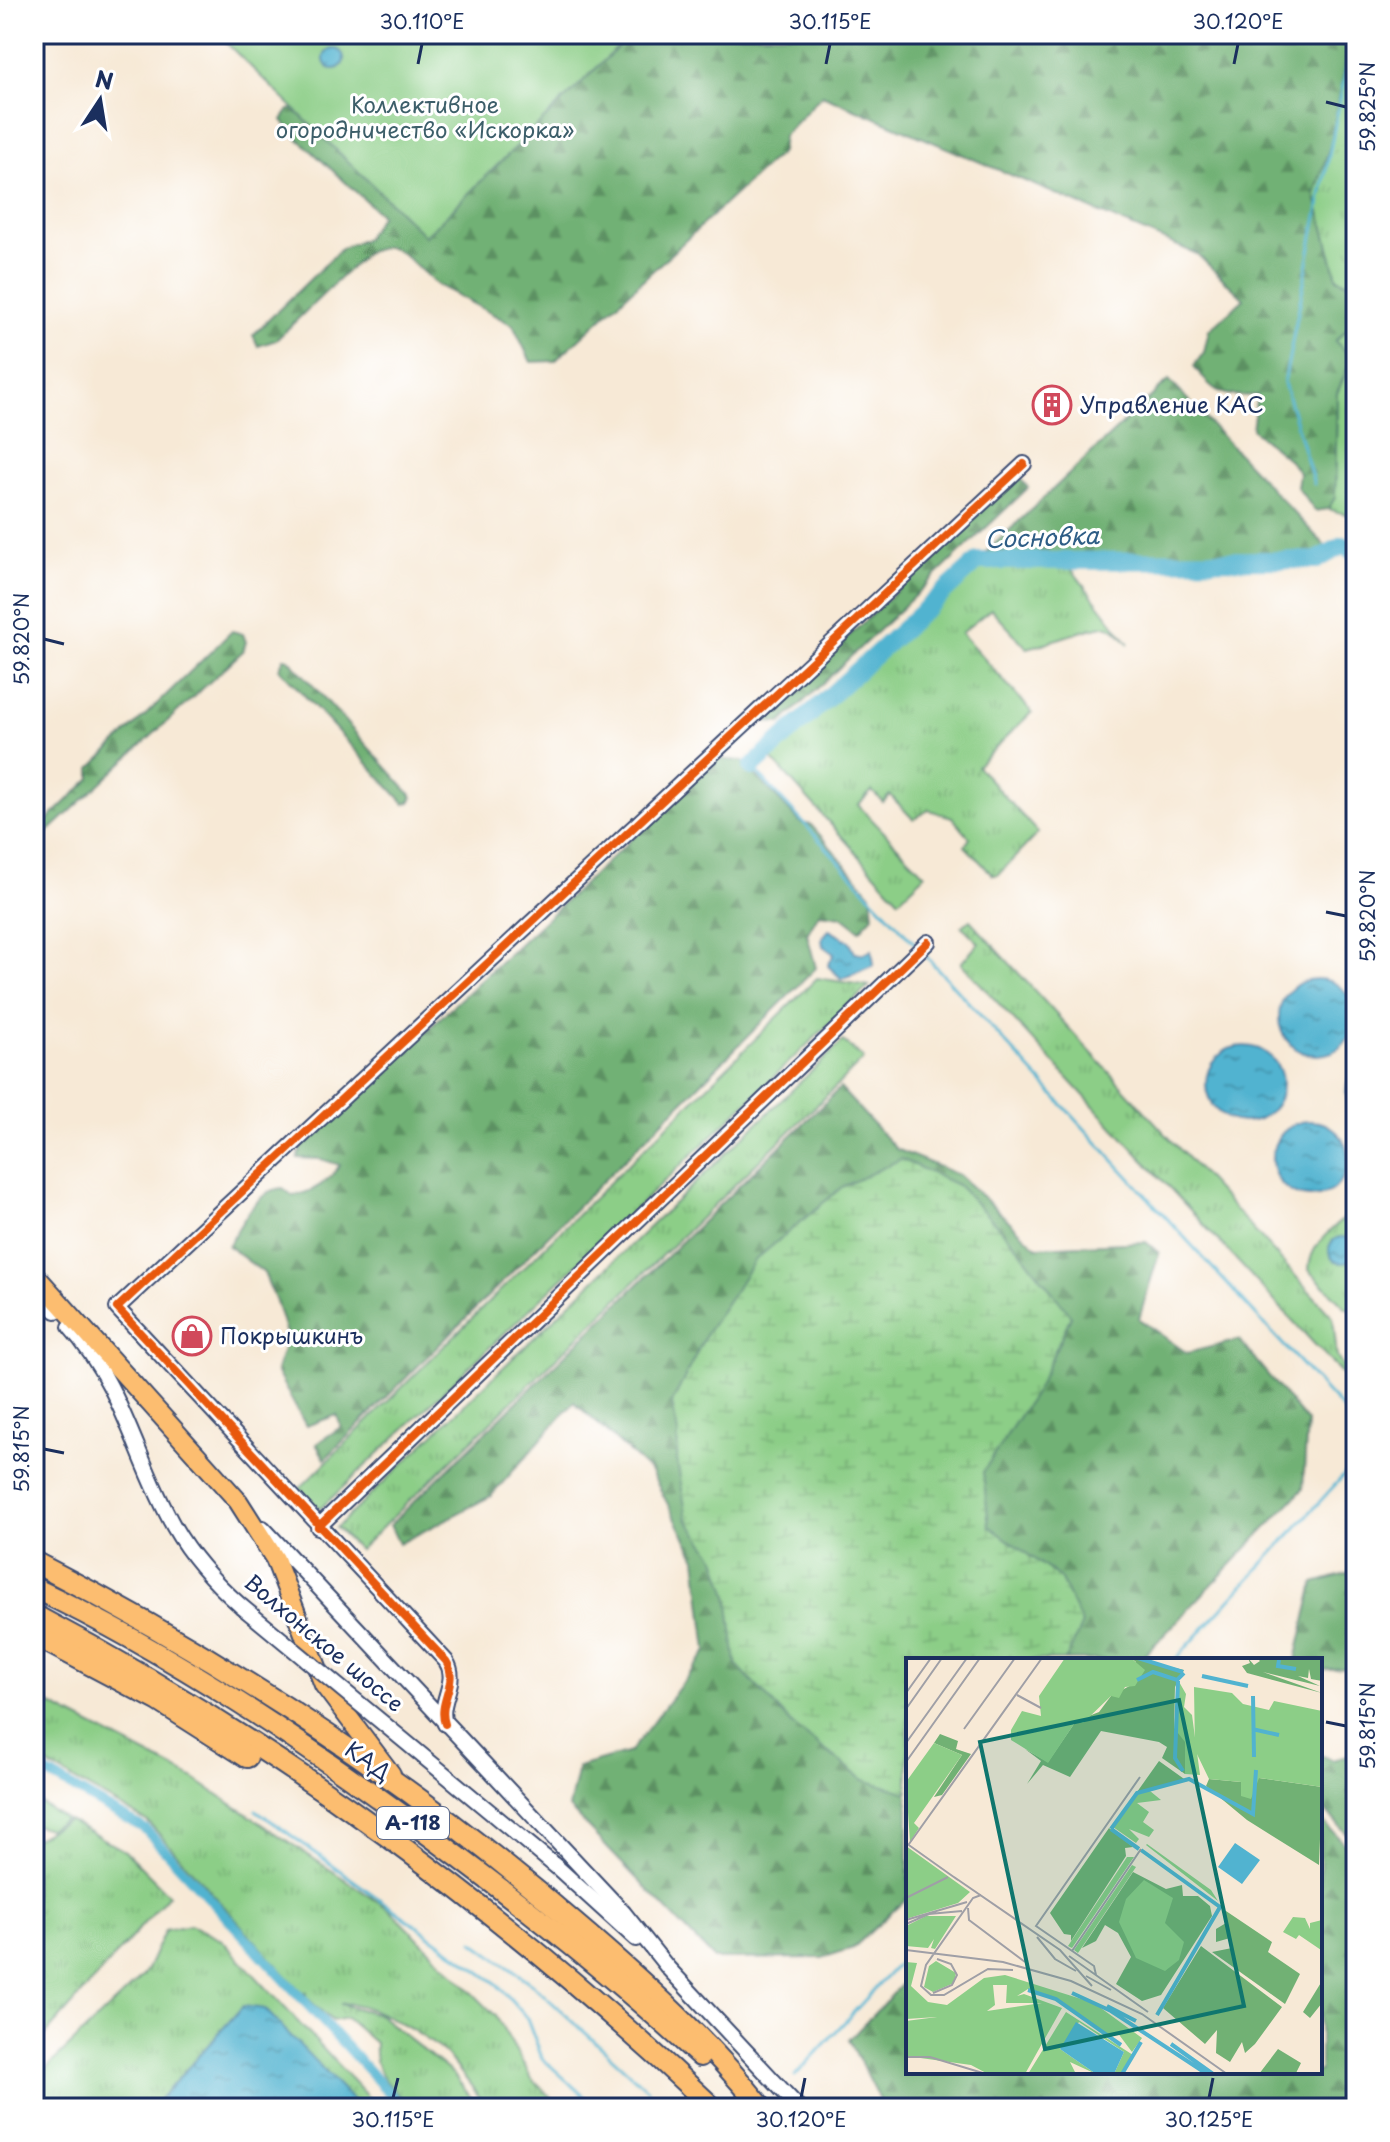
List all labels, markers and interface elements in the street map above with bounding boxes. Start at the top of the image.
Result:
text: 30.110°E [380,6,464,36]
text: 30.115°E [789,6,872,36]
text: 30.120°E [1192,6,1284,36]
north arrow [60,60,140,140]
text: N [93,61,116,97]
text: 59.825°N [1352,62,1382,152]
park label: Коллективное огородничество «Искорка» [276,87,574,145]
building icon: Управление КАС [1031,384,1073,426]
place label: Управление КАС [1080,387,1264,420]
water label: Сосновка [984,516,1101,556]
text: 59.820°N [6,593,36,685]
text: 59.820°N [1352,870,1382,962]
shop icon: Покрышкинъ [171,1315,213,1357]
place label: Покрышкинъ [220,1318,363,1351]
text: 59.815°N [6,1405,36,1493]
street label: Волхонское шоссе [238,1565,412,1719]
inset map [906,1658,1322,2074]
text: 59.815°N [1352,1682,1382,1770]
street label: КАД [339,1732,399,1788]
road number: А-118 [377,1807,449,1839]
text: 30.115°E [352,2104,435,2134]
text: 30.120°E [755,2104,847,2134]
text: 30.125°E [1165,2104,1253,2134]

